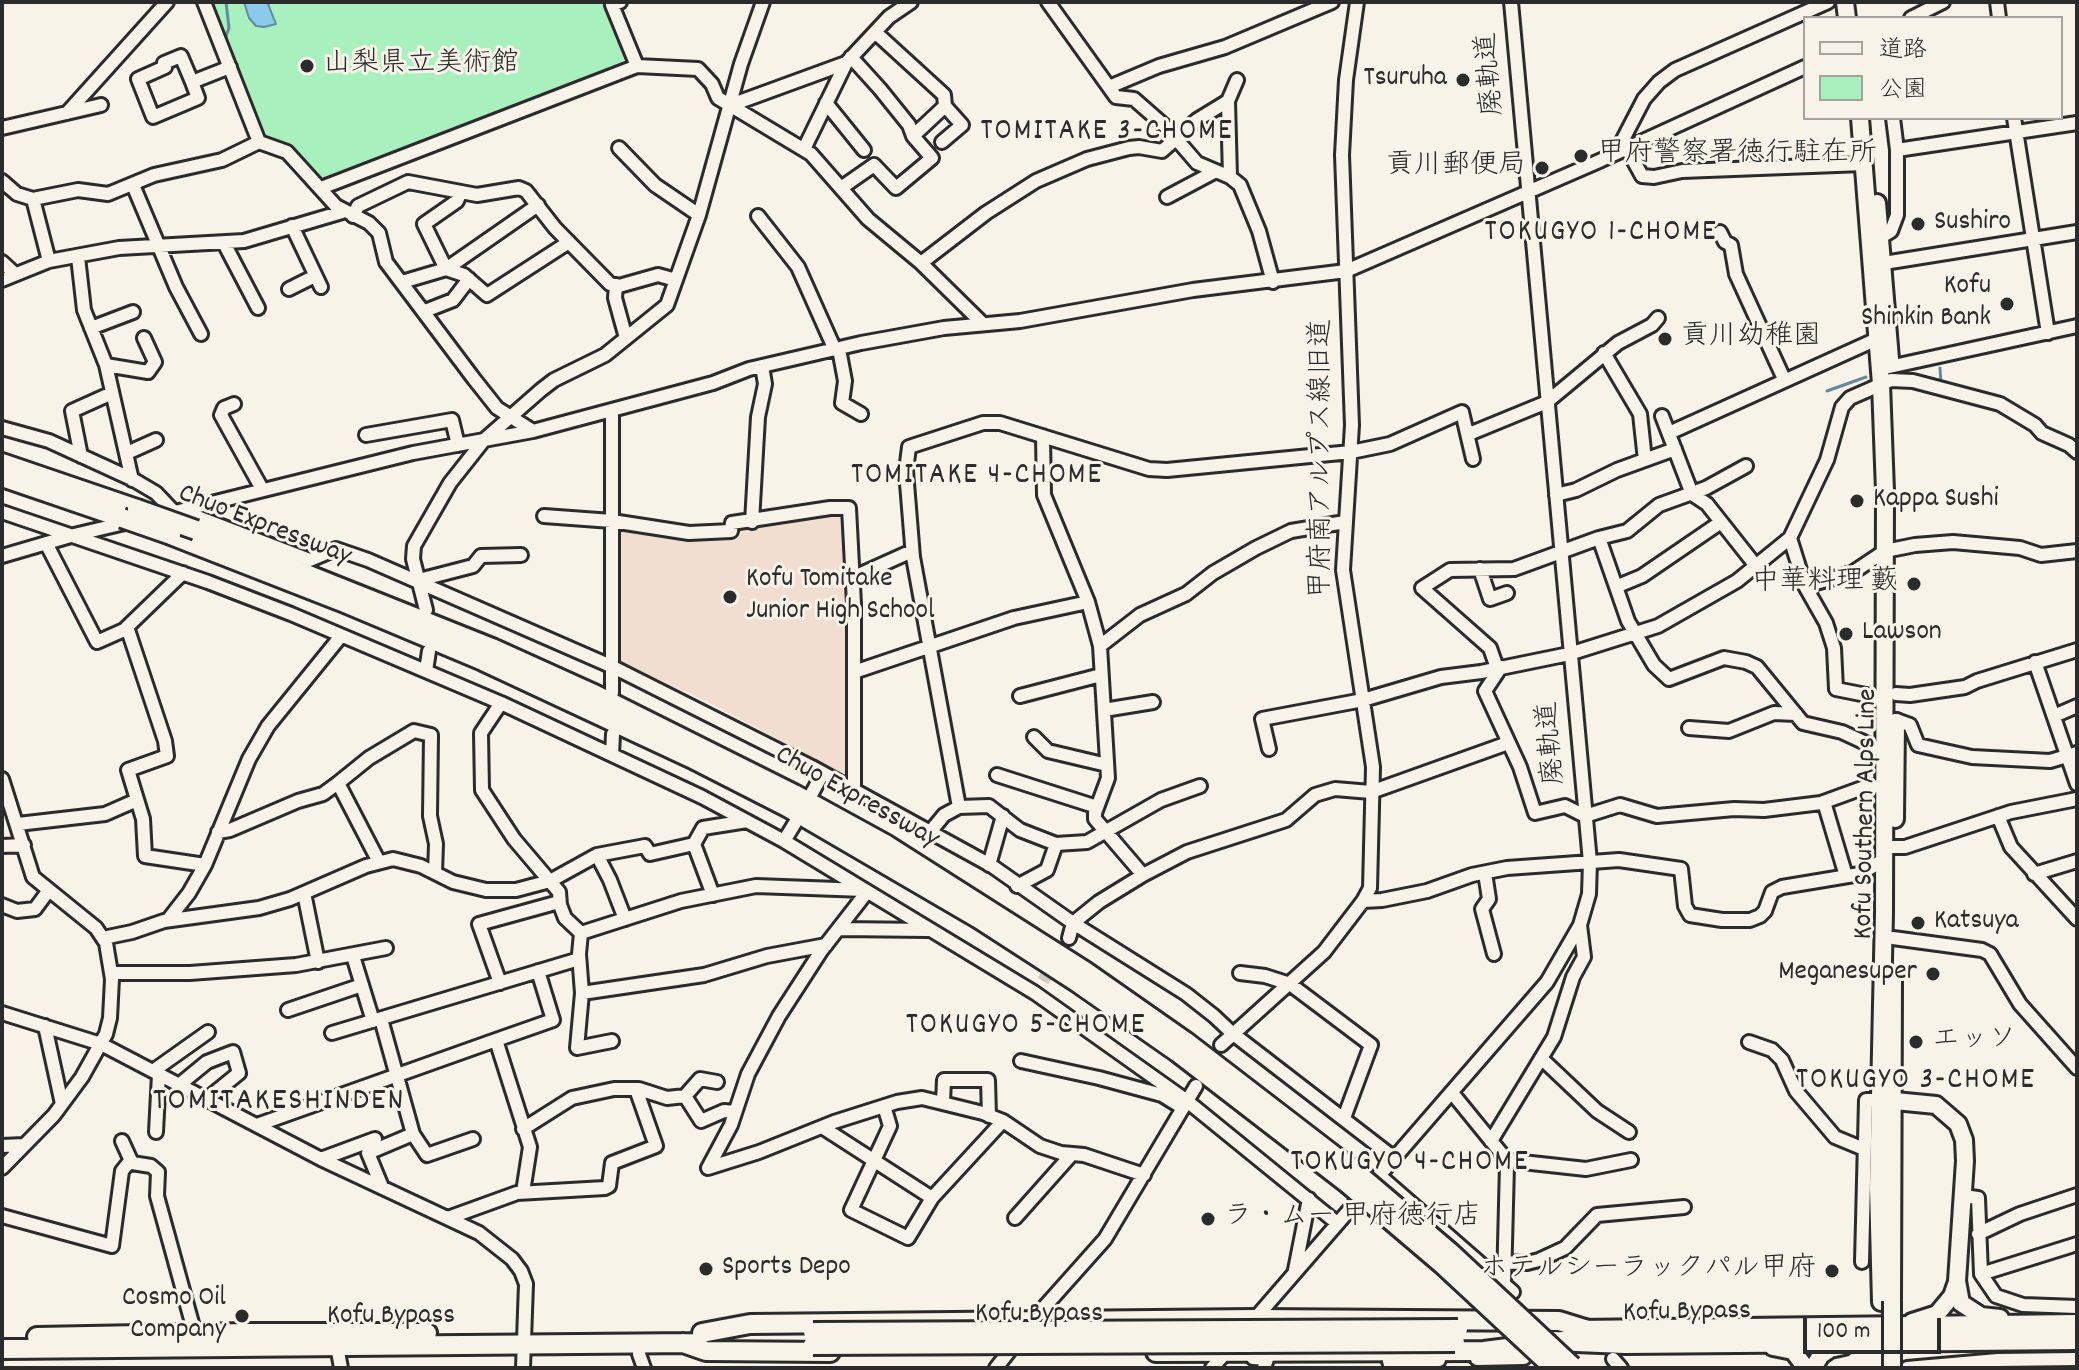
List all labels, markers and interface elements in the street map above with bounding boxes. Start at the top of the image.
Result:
legend [1803,16,2063,120]
street label: 廃軌道 [1473,31,1513,117]
text: 道路 [1879,34,1927,68]
place label: 山梨県立美術館 [323,49,519,83]
marker: 山梨県立美術館 [298,57,316,75]
place label: Tsuruha [1364,63,1447,97]
marker: Tsuruha [1454,71,1472,89]
text: 公園 [1879,74,1927,108]
district label: TOMITAKE 3-CHOME [980,116,1234,152]
place label: 甲府警察署徳行駐在所 [1597,139,1877,173]
marker: 甲府警察署徳行駐在所 [1572,147,1590,165]
place label: 貢川郵便局 [1386,151,1526,185]
marker: 貢川郵便局 [1533,159,1551,177]
place label: Sushiro [1934,207,2011,241]
marker: Sushiro [1909,215,1927,233]
district label: TOKUGYO 1-CHOME [1484,217,1718,253]
place label: Kofu Shinkin Bank [1861,271,1991,337]
marker: Kofu Shinkin Bank [1998,295,2016,313]
street label: 甲府南アルプス線旧道 [1307,319,1341,599]
place label: 貢川幼稚園 [1681,322,1821,356]
marker: 貢川幼稚園 [1656,330,1674,348]
district label: TOMITAKE 4-CHOME [851,460,1103,496]
street label: Chuo Expressway [173,479,355,575]
place label: Kappa Sushi [1873,484,1999,518]
marker: Kappa Sushi [1848,492,1866,510]
place label: Kofu Tomitake Junior High School [746,564,935,630]
place label: 中華料理 藪 [1752,567,1898,601]
marker: 中華料理 藪 [1905,575,1923,593]
marker: Kofu Tomitake Junior High School [721,588,739,606]
place label: Lawson [1862,617,1942,651]
marker: Lawson [1837,625,1855,643]
street label: Kofu Southern Alps Line [1849,688,1887,940]
street label: 廃軌道 [1534,700,1574,786]
street label: Chuo Expressway [768,740,944,858]
place label: Katsuya [1934,906,2019,940]
marker: Katsuya [1909,914,1927,932]
place label: Meganesuper [1778,957,1917,991]
marker: Meganesuper [1924,965,1942,983]
district label: TOKUGYO 5-CHOME [906,1010,1146,1046]
place label: エッソ [1932,1025,2016,1059]
marker: エッソ [1907,1033,1925,1051]
district label: TOKUGYO 3-CHOME [1796,1065,2036,1101]
district label: TOMITAKESHINDEN [153,1085,405,1123]
district label: TOKUGYO 4-CHOME [1290,1147,1530,1183]
place label: ラ・ムー 甲府徳行店 [1224,1202,1481,1236]
marker: ラ・ムー 甲府徳行店 [1199,1210,1217,1228]
place label: Sports Depo [722,1252,851,1286]
place label: ホテルシーラックパル甲府 [1480,1254,1816,1288]
marker: Sports Depo [697,1260,715,1278]
marker: ホテルシーラックパル甲府 [1823,1262,1841,1280]
place label: Cosmo Oil Company [122,1283,226,1349]
street label: Kofu Bypass [1623,1296,1751,1332]
street label: Kofu Bypass [975,1299,1103,1333]
street label: Kofu Bypass [327,1301,455,1335]
scale bar [1807,1302,1945,1352]
marker: Cosmo Oil Company [233,1307,251,1325]
text: 100 m [1817,1315,1870,1349]

